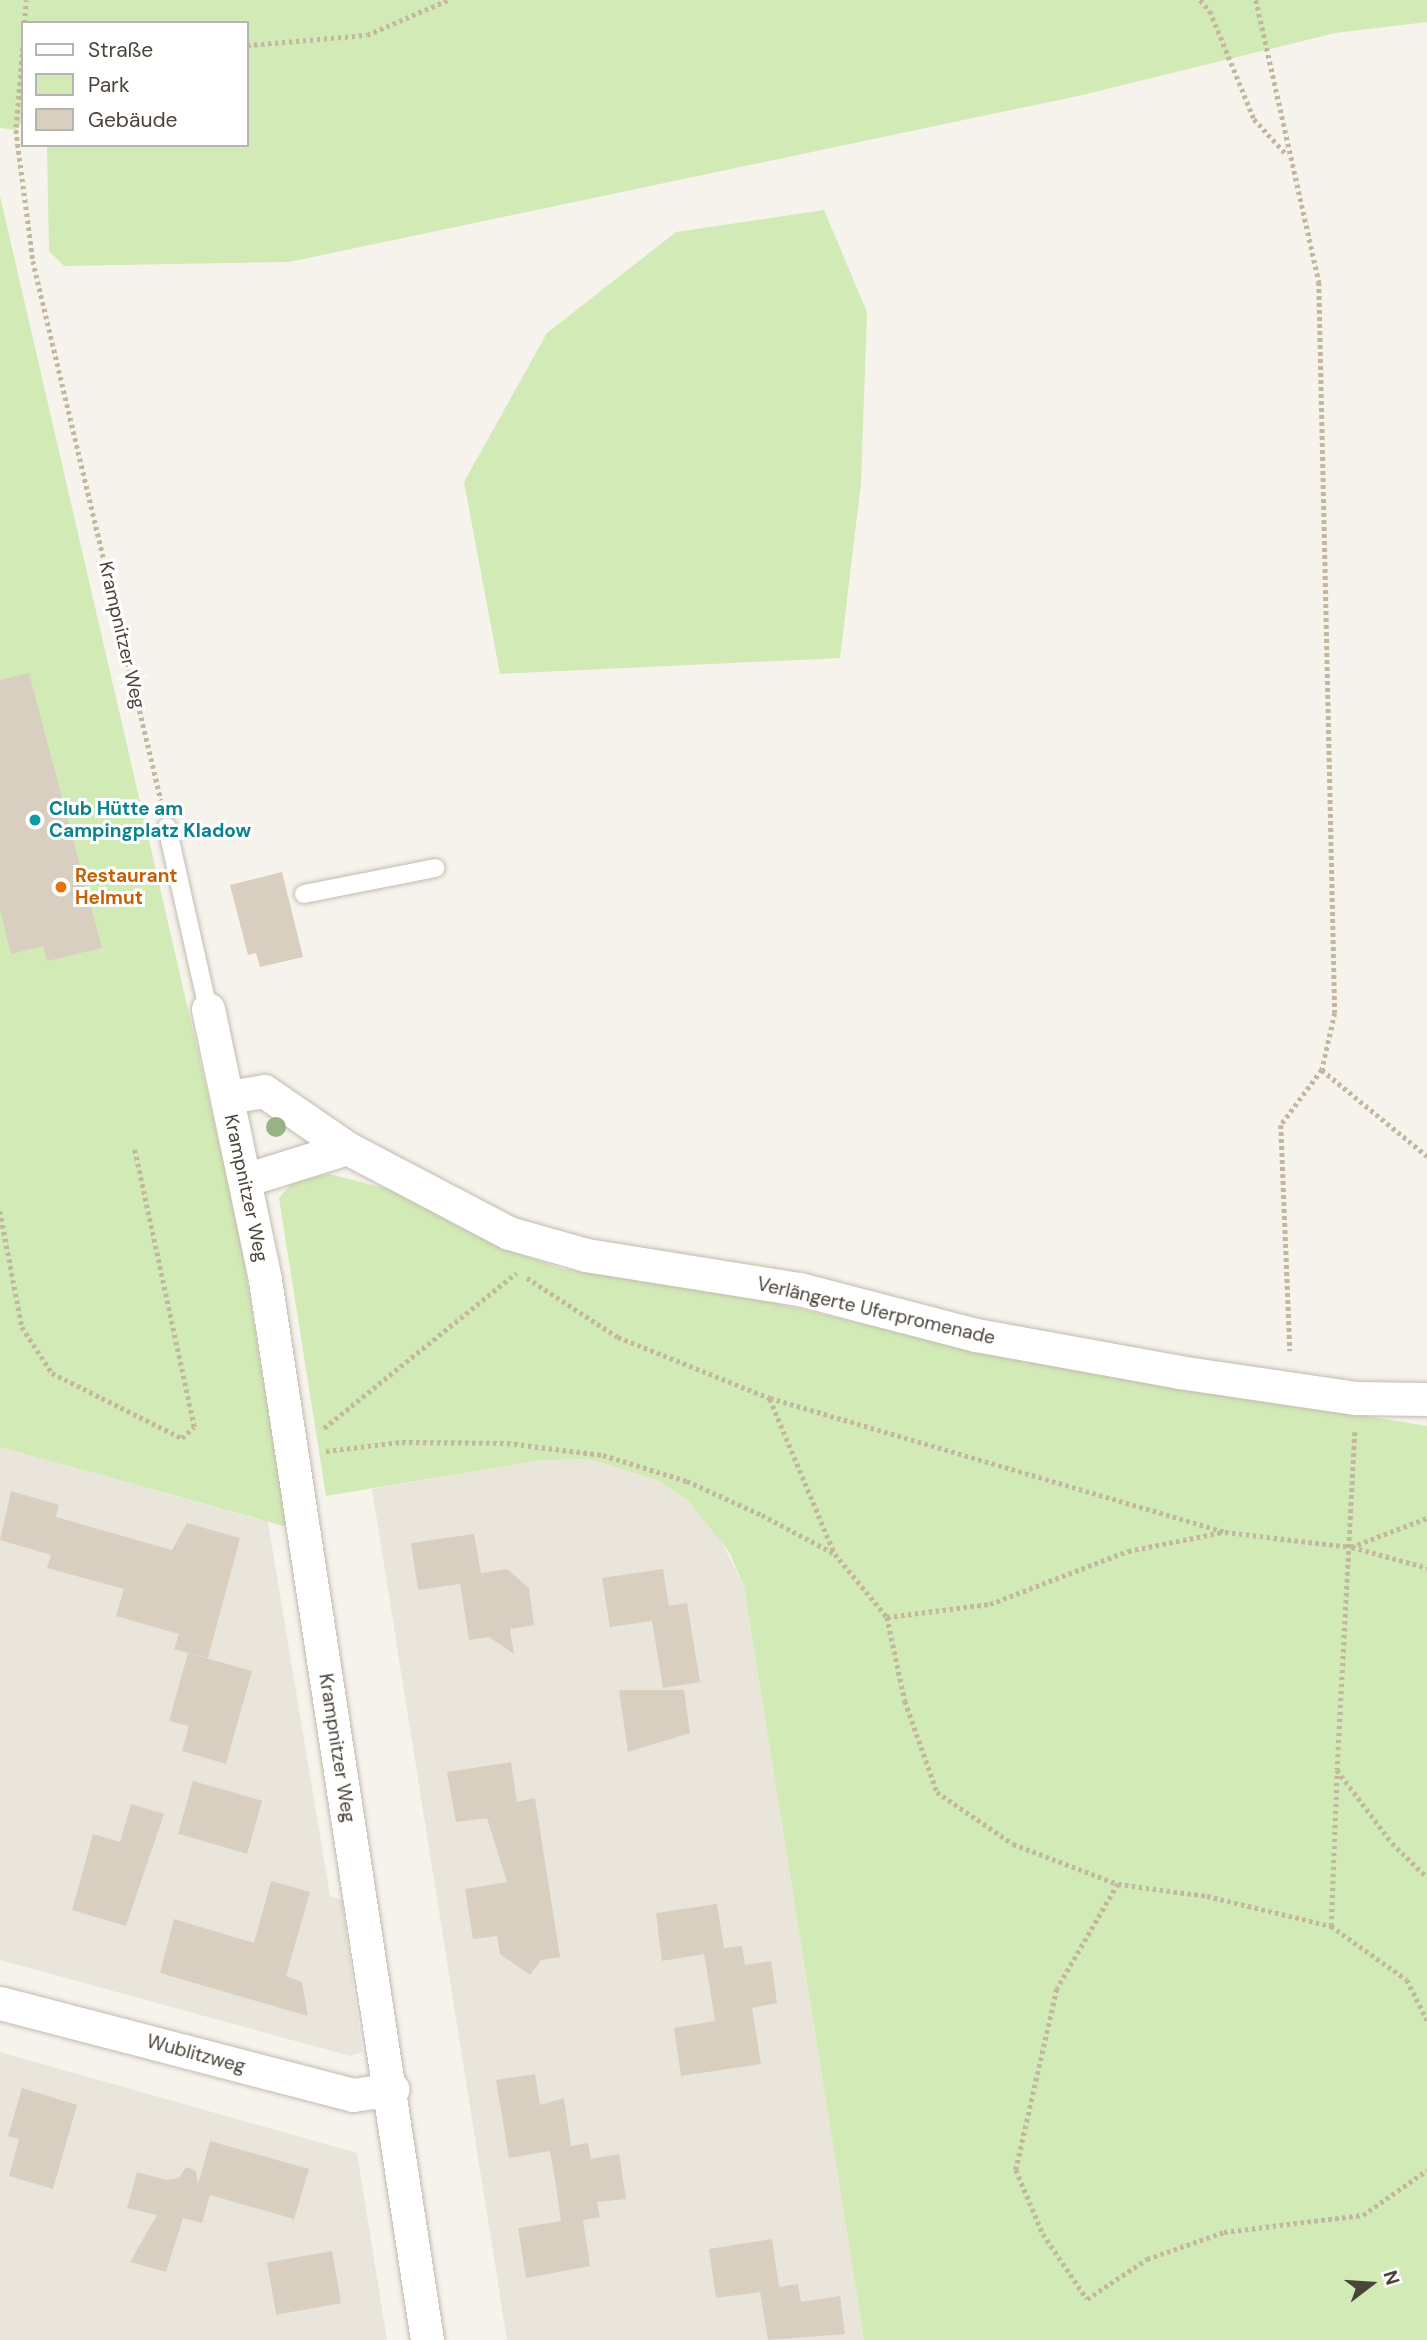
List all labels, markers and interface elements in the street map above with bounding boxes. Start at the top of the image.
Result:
legend [21,21,248,147]
text: Straße [88,36,153,64]
text: Park [88,71,129,99]
text: Gebäude [88,106,178,134]
street label: Krampnitzer Weg [94,559,150,711]
place label: Club Hütte am Campingplatz Kladow [49,798,251,842]
marker: Club Hütte am Campingplatz Kladow [27,812,43,828]
place label: Restaurant Helmut [75,865,178,909]
marker: Restaurant Helmut [53,879,69,895]
street label: Krampnitzer Weg [219,1112,273,1264]
street label: Verlängerte Uferpromenade [755,1272,997,1350]
street label: Krampnitzer Weg [314,1672,360,1824]
street label: Wublitzweg [144,2030,248,2078]
north arrow [1336,2249,1406,2319]
text: N [1378,2267,1406,2288]

